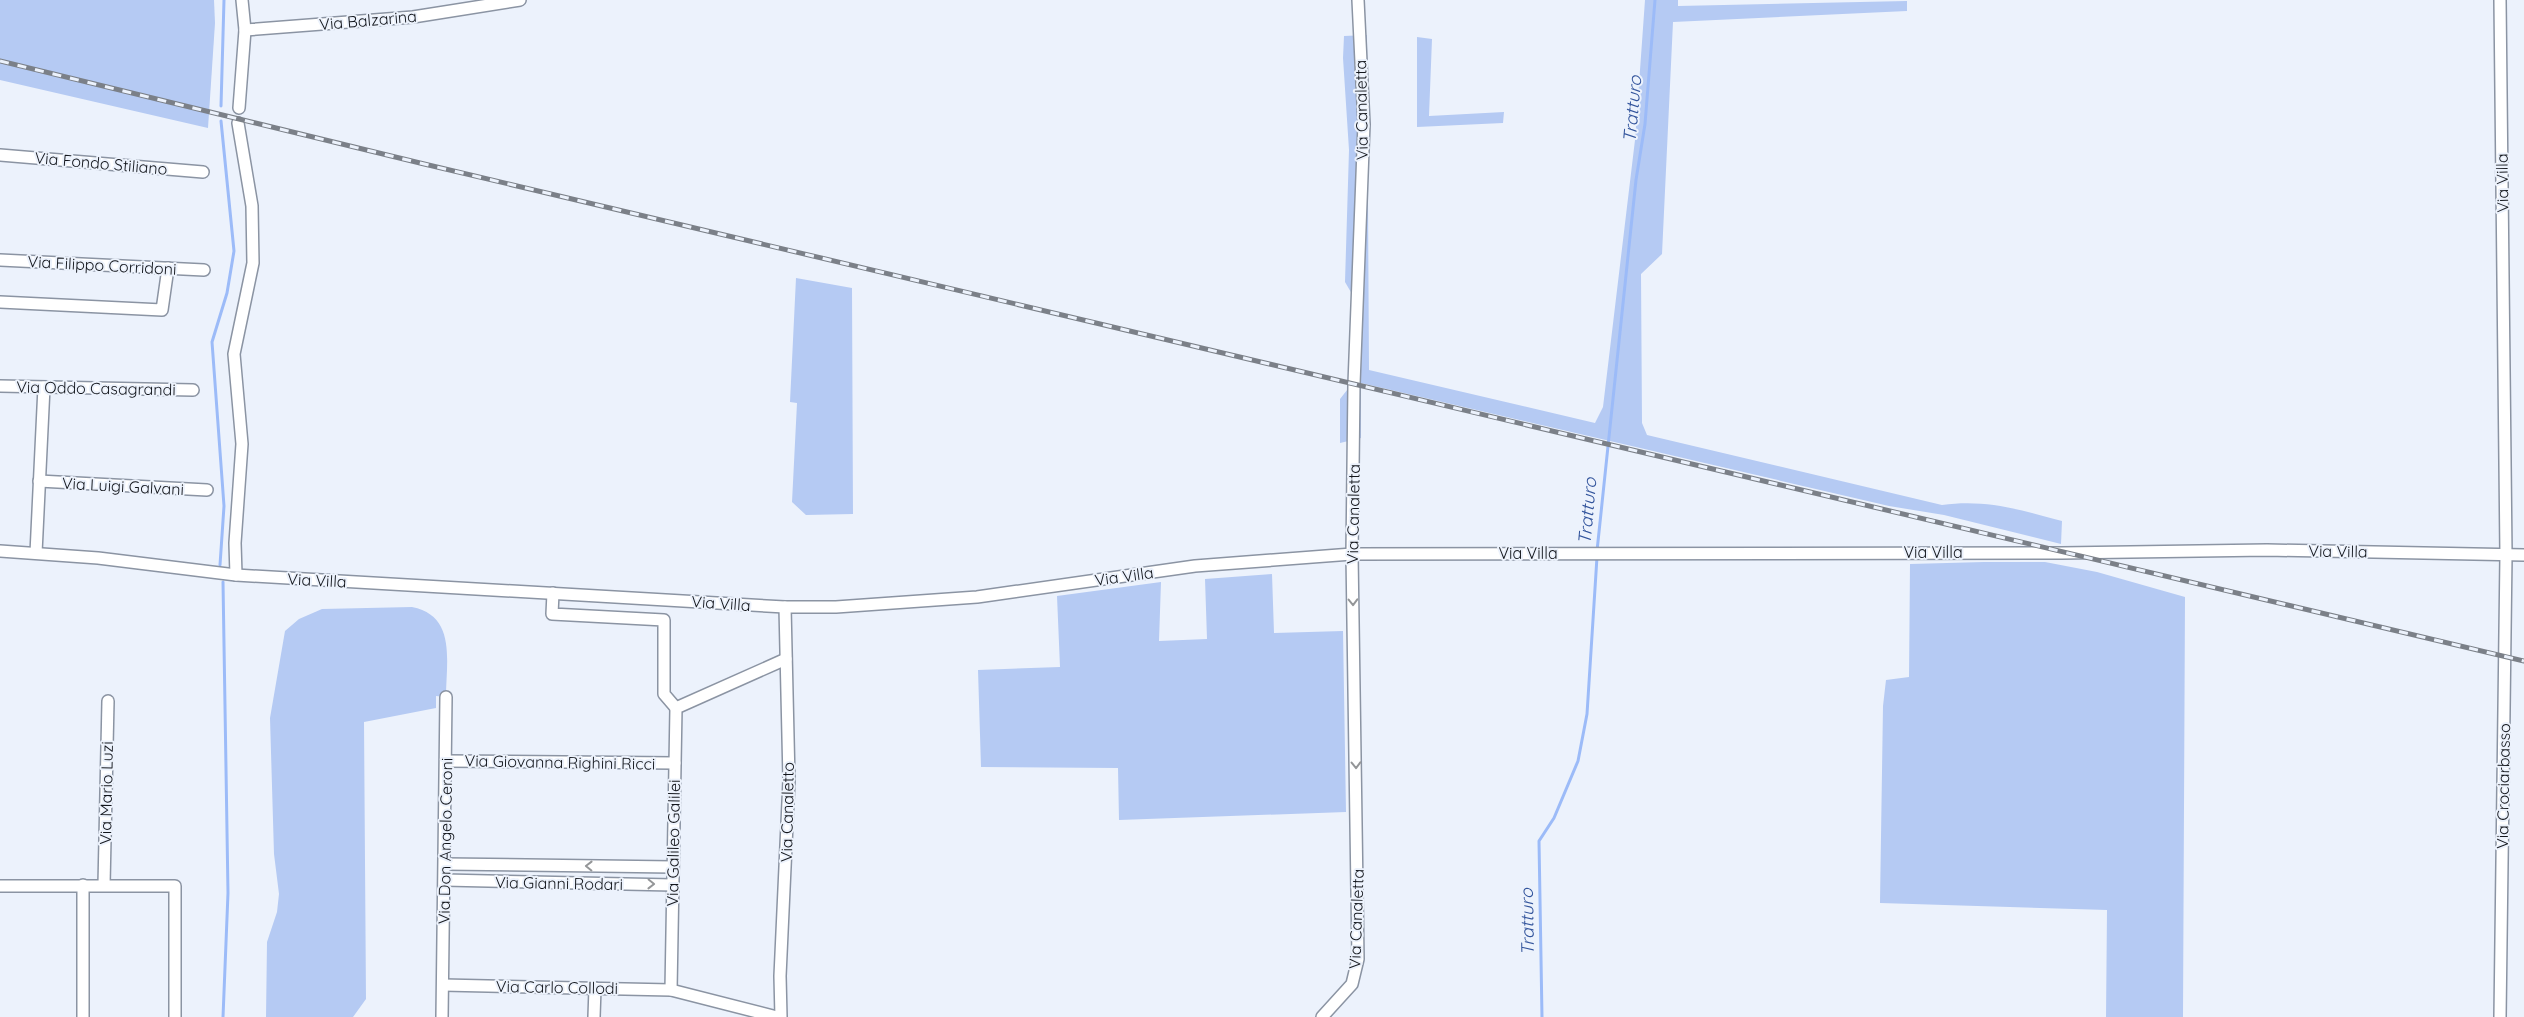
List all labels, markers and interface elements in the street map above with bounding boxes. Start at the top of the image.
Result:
street label: Via Balzarina [318,6,418,34]
street label: Via Canaletta [1350,60,1372,160]
water label: Tratturo [1618,73,1646,144]
street label: Via Fondo Stiliano [34,147,168,179]
street label: Via Villa [2491,153,2513,213]
street label: Via Filippo Corridoni [27,251,177,279]
street label: Via Oddo Casagrandi [16,377,176,399]
street label: Via Canaletta [1342,464,1364,564]
street label: Via Luigi Galvani [62,473,184,499]
water label: Tratturo [1573,475,1601,546]
street label: Via Villa [2308,540,2368,562]
street label: Via Villa [1903,542,1963,562]
street label: Via Villa [1498,543,1558,563]
street label: Via Villa [1093,562,1155,590]
street label: Via Villa [287,568,347,592]
street label: Via Villa [691,591,751,615]
one-way arrow [1348,599,1358,607]
street label: Via Crociarbasso [2492,723,2514,849]
street label: Via Mario Luzi [95,741,117,845]
street label: Via Giovanna Righini Ricci [464,750,656,774]
street label: Via Don Angelo Ceroni [434,758,456,924]
street label: Via Canaletto [776,762,798,862]
one-way arrow [1351,762,1361,769]
street label: Via Galileo Galilei [662,779,684,907]
one-way arrow [585,861,592,871]
street label: Via Canaletta [1344,869,1368,969]
street label: Via Gianni Rodari [495,872,623,894]
one-way arrow [647,879,655,890]
water label: Tratturo [1515,887,1539,956]
street label: Via Carlo Collodi [496,976,618,998]

